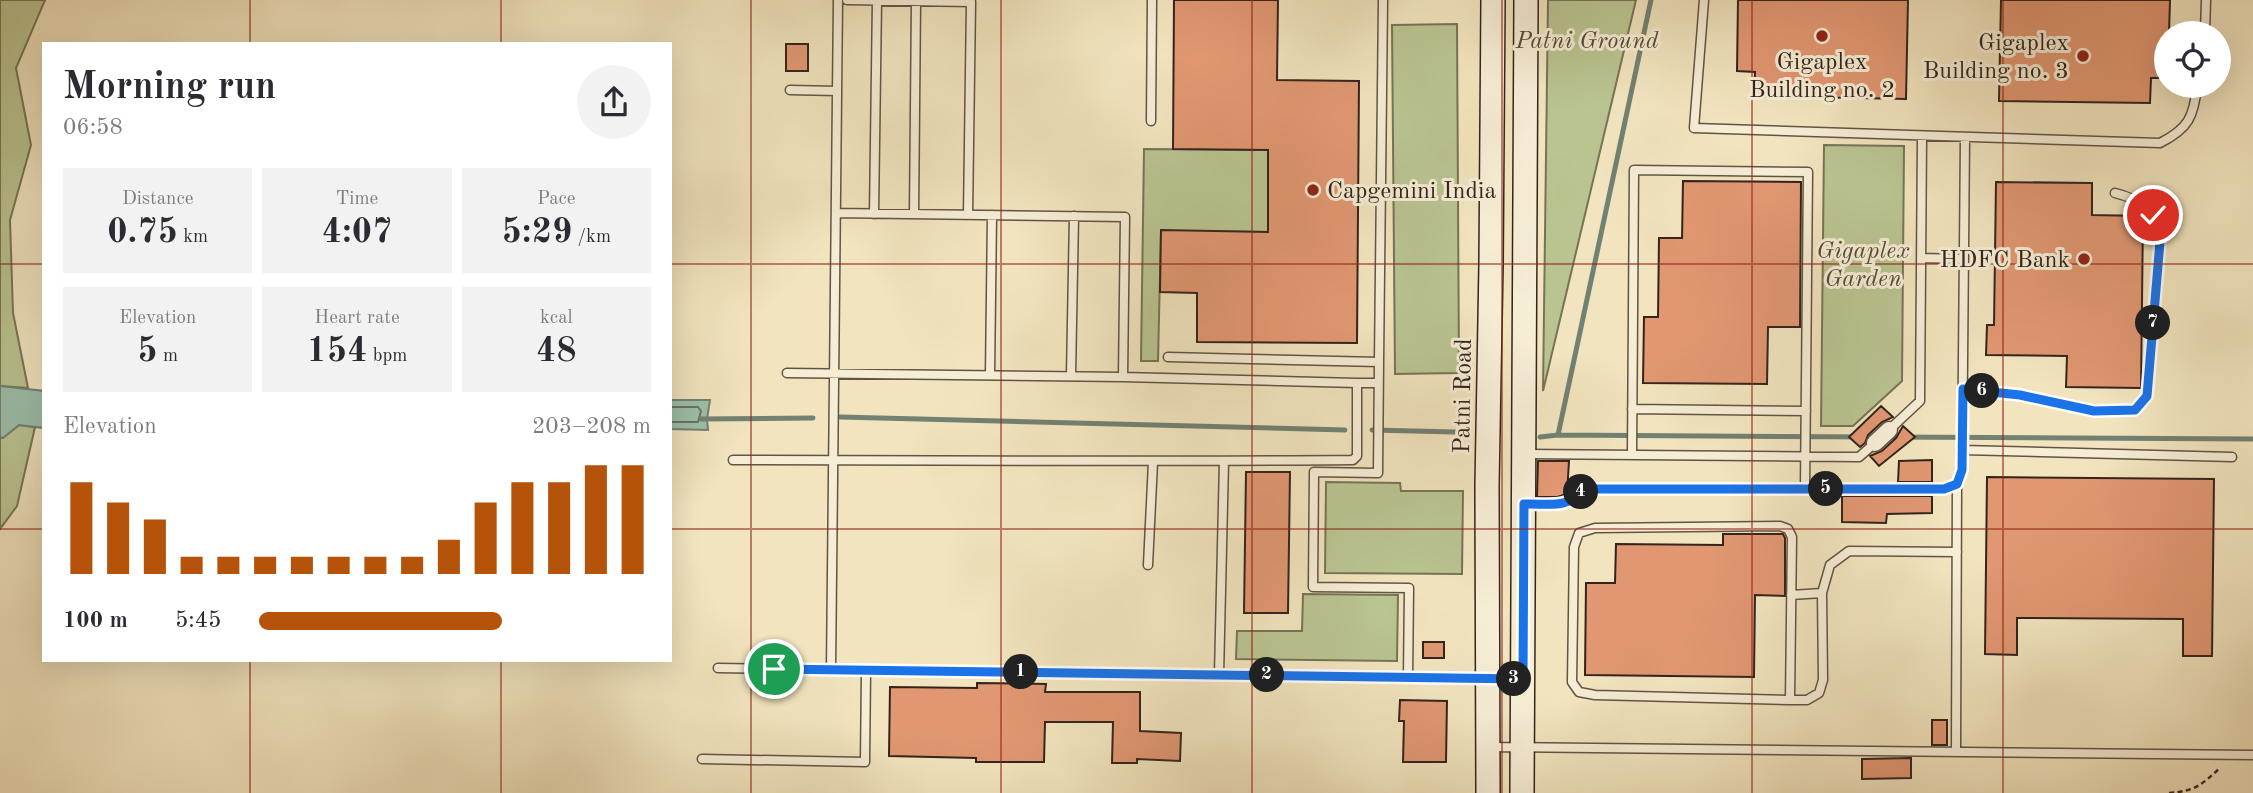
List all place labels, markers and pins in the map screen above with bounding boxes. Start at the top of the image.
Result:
marker: Gigaplex Building no. 2 [1814,28,1830,44]
place label: Gigaplex Building no. 3 [1923,32,2069,84]
marker: Gigaplex Building no. 3 [2075,48,2091,64]
place label: Gigaplex Building no. 2 [1749,51,1895,103]
place label: Capgemini India [1327,180,1496,204]
marker: Capgemini India [1305,182,1321,198]
pin [2123,185,2183,245]
place label: HDFC Bank [1939,249,2070,273]
marker: HDFC Bank [2076,251,2092,267]
pin: 7 [2136,306,2170,340]
pin: 6 [1965,374,2000,408]
pin: 5 [1808,472,1843,506]
pin: 4 [1564,475,1598,510]
pin [744,639,804,699]
pin: 1 [1004,654,1038,690]
pin: 2 [1250,658,1284,692]
pin: 3 [1496,662,1532,696]

